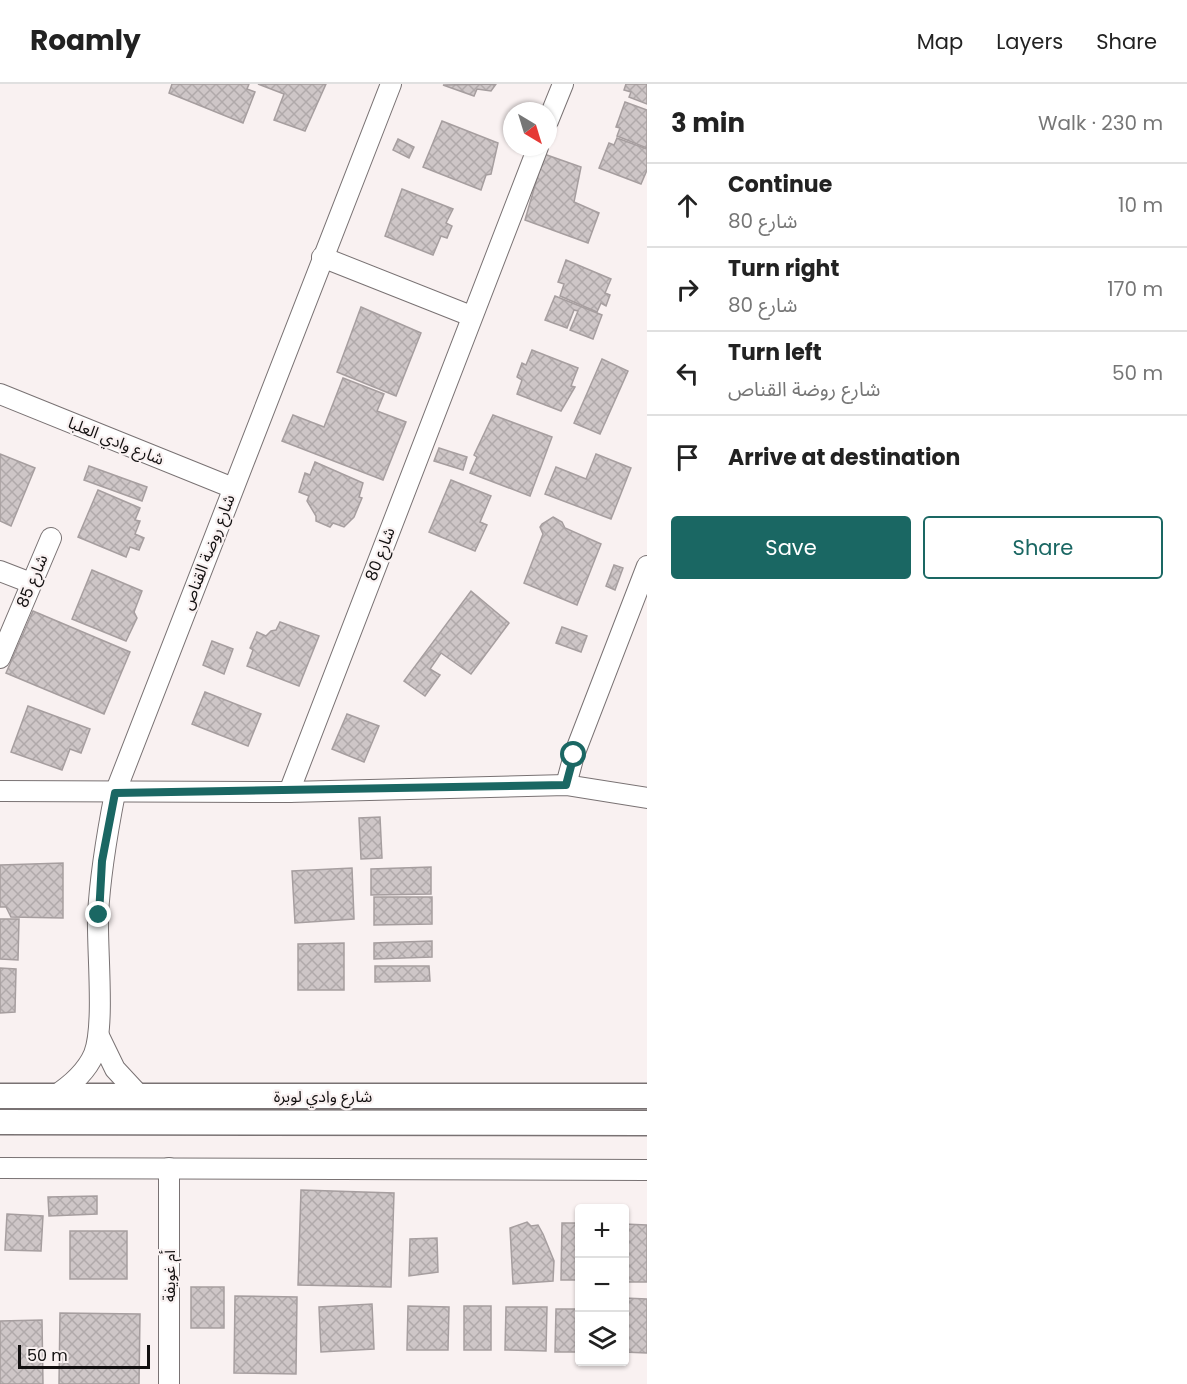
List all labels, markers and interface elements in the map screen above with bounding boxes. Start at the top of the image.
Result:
text: Roamly [30,21,141,60]
text: Map [917,27,963,56]
text: Layers [996,27,1063,56]
text: Share [1096,27,1157,56]
north arrow [503,102,557,156]
text: 3 min [671,105,745,141]
text: Walk · 230 m [1038,109,1163,137]
text: Continue [728,169,832,200]
icon: ahead [671,189,704,222]
text: 10 m [1118,191,1163,219]
text: شارع 80 [728,207,798,235]
text: Turn right [728,253,839,284]
icon: right [671,273,704,306]
text: 170 m [1107,275,1163,303]
text: شارع 80 [728,291,798,319]
text: Turn left [728,337,822,368]
icon: left [671,357,704,390]
text: 50 m [1112,359,1163,387]
text: شارع روضة القناص [728,375,880,403]
street label: شارع وادي العلبا [64,411,167,472]
icon: arrive [671,441,704,474]
text: Arrive at destination [728,442,960,473]
street label: شارع روضة القناص [175,491,242,613]
button: Save [671,516,911,579]
button: Share [923,516,1163,579]
street label: شارع 80 [359,524,402,584]
street label: شارع 85 [11,551,54,611]
route start [560,741,586,767]
route end [85,901,111,927]
street label: شارع وادي لوبرة [274,1085,372,1109]
map controls [575,1204,629,1366]
button: + [575,1204,629,1258]
street label: أم غويفة [158,1250,182,1302]
button: − [575,1258,629,1312]
button: layers [575,1312,629,1366]
scale bar [18,1342,150,1370]
text: 50 m [27,1344,68,1367]

